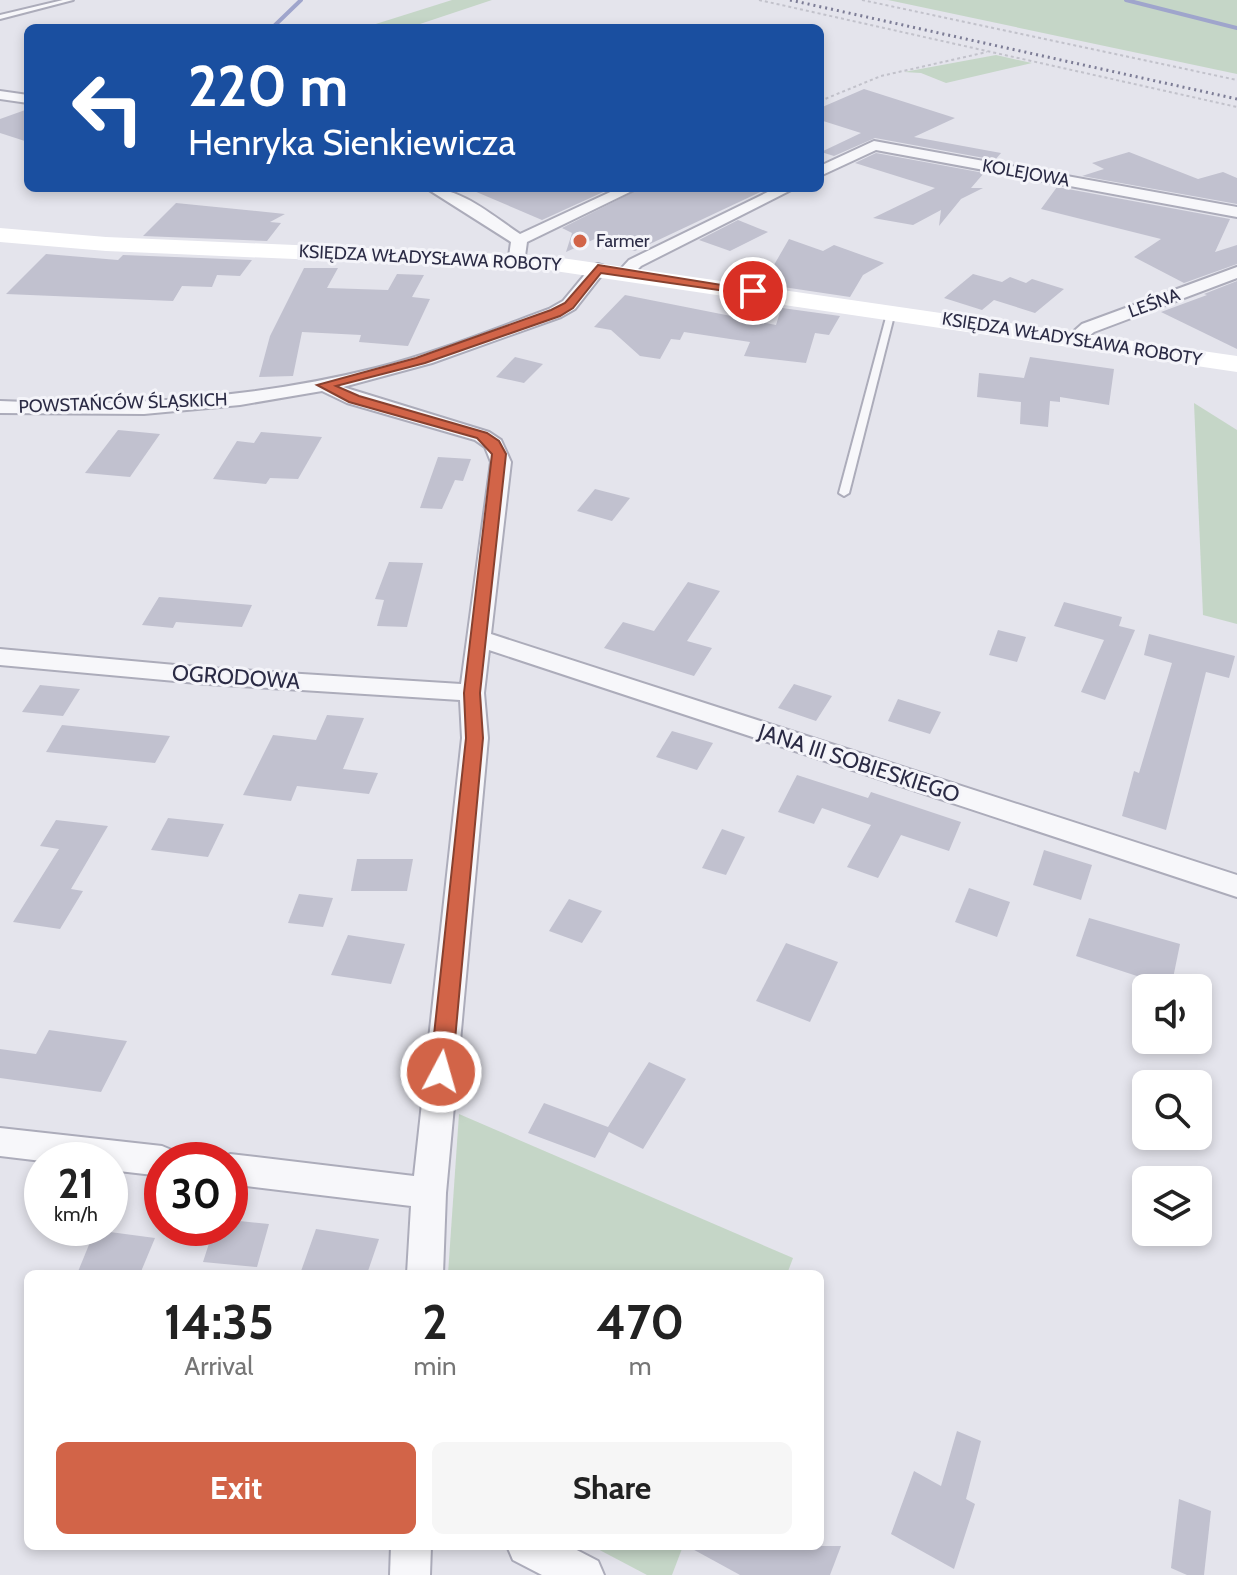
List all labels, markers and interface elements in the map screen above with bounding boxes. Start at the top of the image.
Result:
text: 220 m [188,52,348,120]
icon: left [56,56,160,160]
text: Henryka Sienkiewicza [188,120,516,164]
street label: KOLEJOWA [981,155,1071,191]
place label: Farmer [596,230,650,252]
marker: Farmer [571,232,589,250]
street label: KSIĘDZA WŁADYSŁAWA ROBOTY [298,240,563,276]
pin [719,257,787,325]
icon: arrive [731,269,775,313]
street label: LEŚNA [1125,284,1183,322]
street label: KSIĘDZA WŁADYSŁAWA ROBOTY [940,308,1204,371]
street label: POWSTAŃCÓW ŚLĄSKICH [18,388,228,418]
street label: OGRODOWA [171,659,301,695]
street label: JANA III SOBIESKIEGO [754,717,963,808]
map controls [1132,974,1212,1246]
button: sound [1132,974,1212,1054]
position arrow [399,1030,483,1114]
button: search [1132,1070,1212,1150]
speed limit sign: 30 [144,1142,248,1246]
text: 21 [58,1159,94,1208]
button: layers [1132,1166,1212,1246]
text: km/h [54,1202,98,1226]
text: 14:35 [164,1293,274,1351]
text: 2 [422,1293,448,1351]
text: 470 [596,1293,684,1351]
text: Arrival [184,1350,253,1382]
text: min [414,1350,456,1382]
text: m [629,1350,652,1382]
button: Exit [56,1442,416,1534]
button: Share [432,1442,792,1534]

